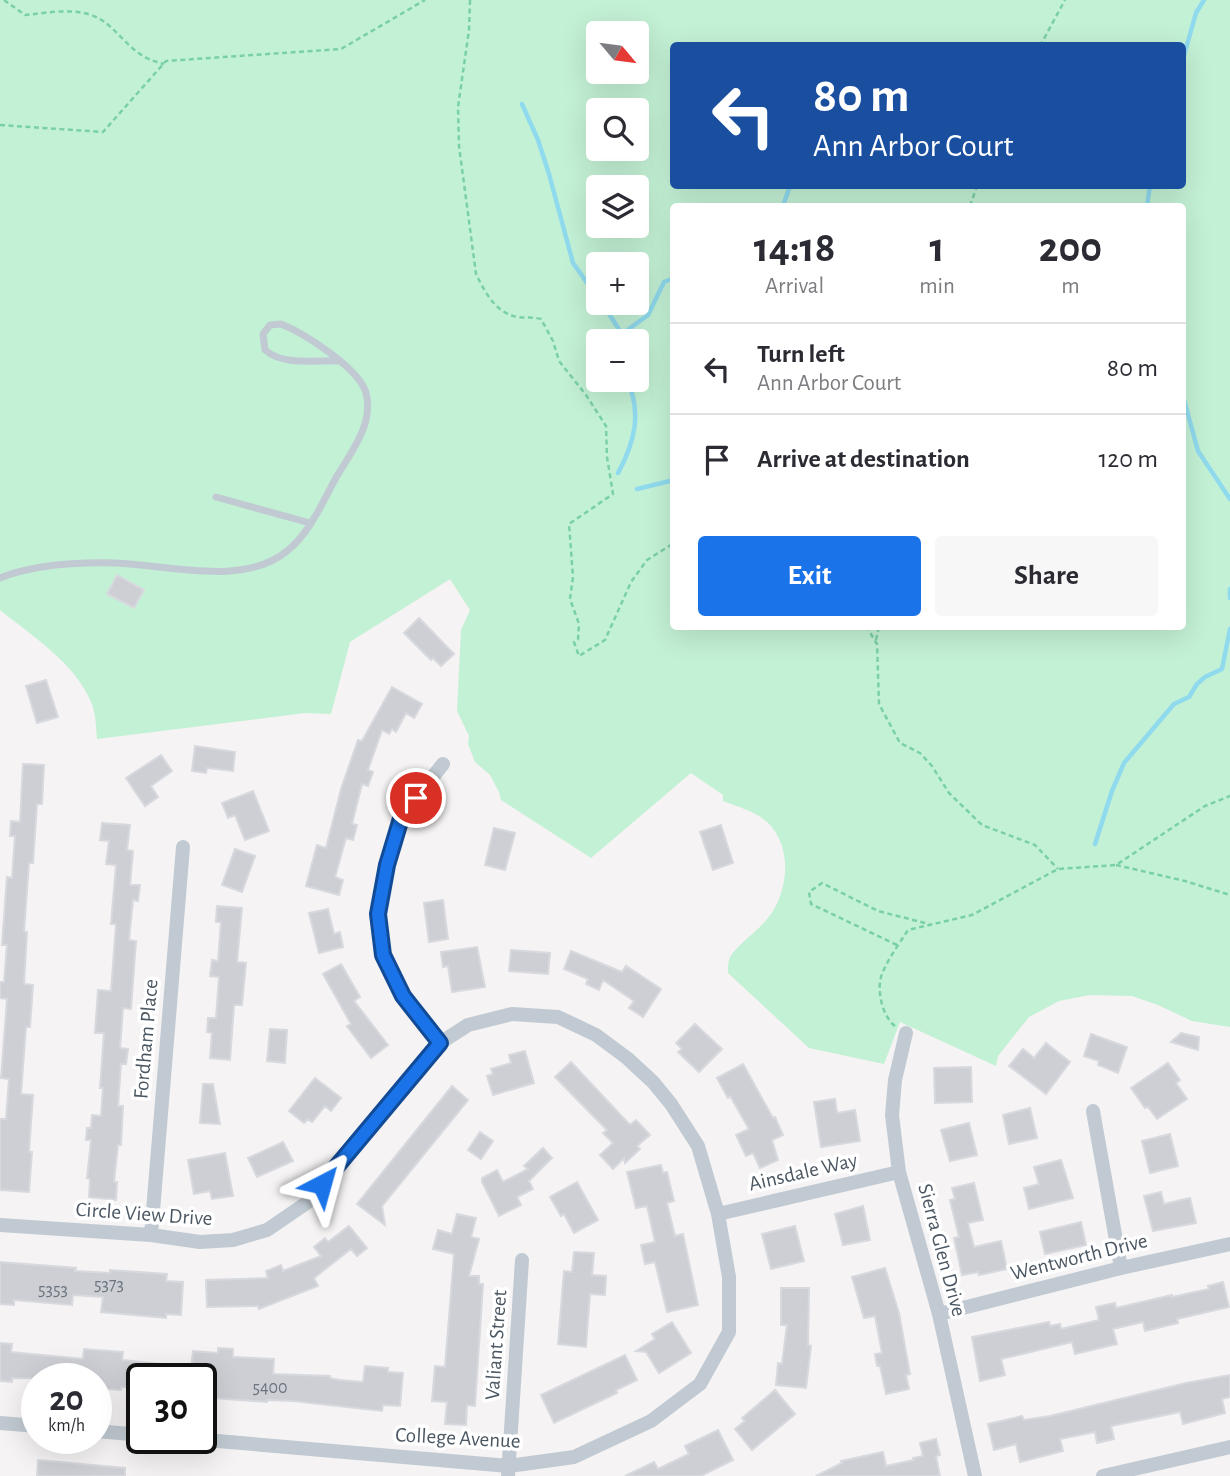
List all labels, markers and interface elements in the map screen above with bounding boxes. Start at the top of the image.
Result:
north arrow [586,21,649,84]
map controls [586,21,649,392]
icon: left [698,70,789,161]
text: 80 m [813,72,910,121]
button: search [586,98,649,161]
text: Ann Arbor Court [813,130,1013,162]
button: layers [586,175,649,238]
text: 14:18 [754,227,835,269]
text: 1 [930,227,945,269]
text: 200 [1039,227,1102,269]
button: + [586,252,649,315]
text: Arrival [765,275,824,298]
text: min [919,275,955,298]
text: m [1061,275,1080,298]
button: − [586,329,649,392]
text: Turn left [757,341,845,367]
icon: left [698,350,736,388]
text: 80 m [1107,355,1158,381]
text: Ann Arbor Court [757,372,901,395]
icon: arrive [698,441,736,479]
text: Arrive at destination [757,446,970,472]
text: 120 m [1098,446,1158,472]
button: Exit [698,536,921,616]
button: Share [935,536,1158,616]
pin [386,768,446,828]
icon: arrive [397,779,435,817]
street label: Fordham Place [130,978,162,1100]
position arrow [285,1147,359,1221]
street label: Ainsdale Way [747,1149,859,1195]
street label: Sierra Glen Drive [914,1181,970,1319]
street label: Circle View Drive [75,1199,213,1229]
street label: Wentworth Drive [1008,1230,1150,1284]
house number: 5373 [94,1276,124,1294]
house number: 5353 [38,1281,68,1299]
street label: Valiant Street [482,1289,510,1401]
speed limit sign: 30 [126,1363,217,1454]
house number: 5400 [252,1379,288,1397]
text: 20 [49,1382,84,1417]
text: km/h [48,1417,85,1435]
street label: College Avenue [395,1424,521,1452]

